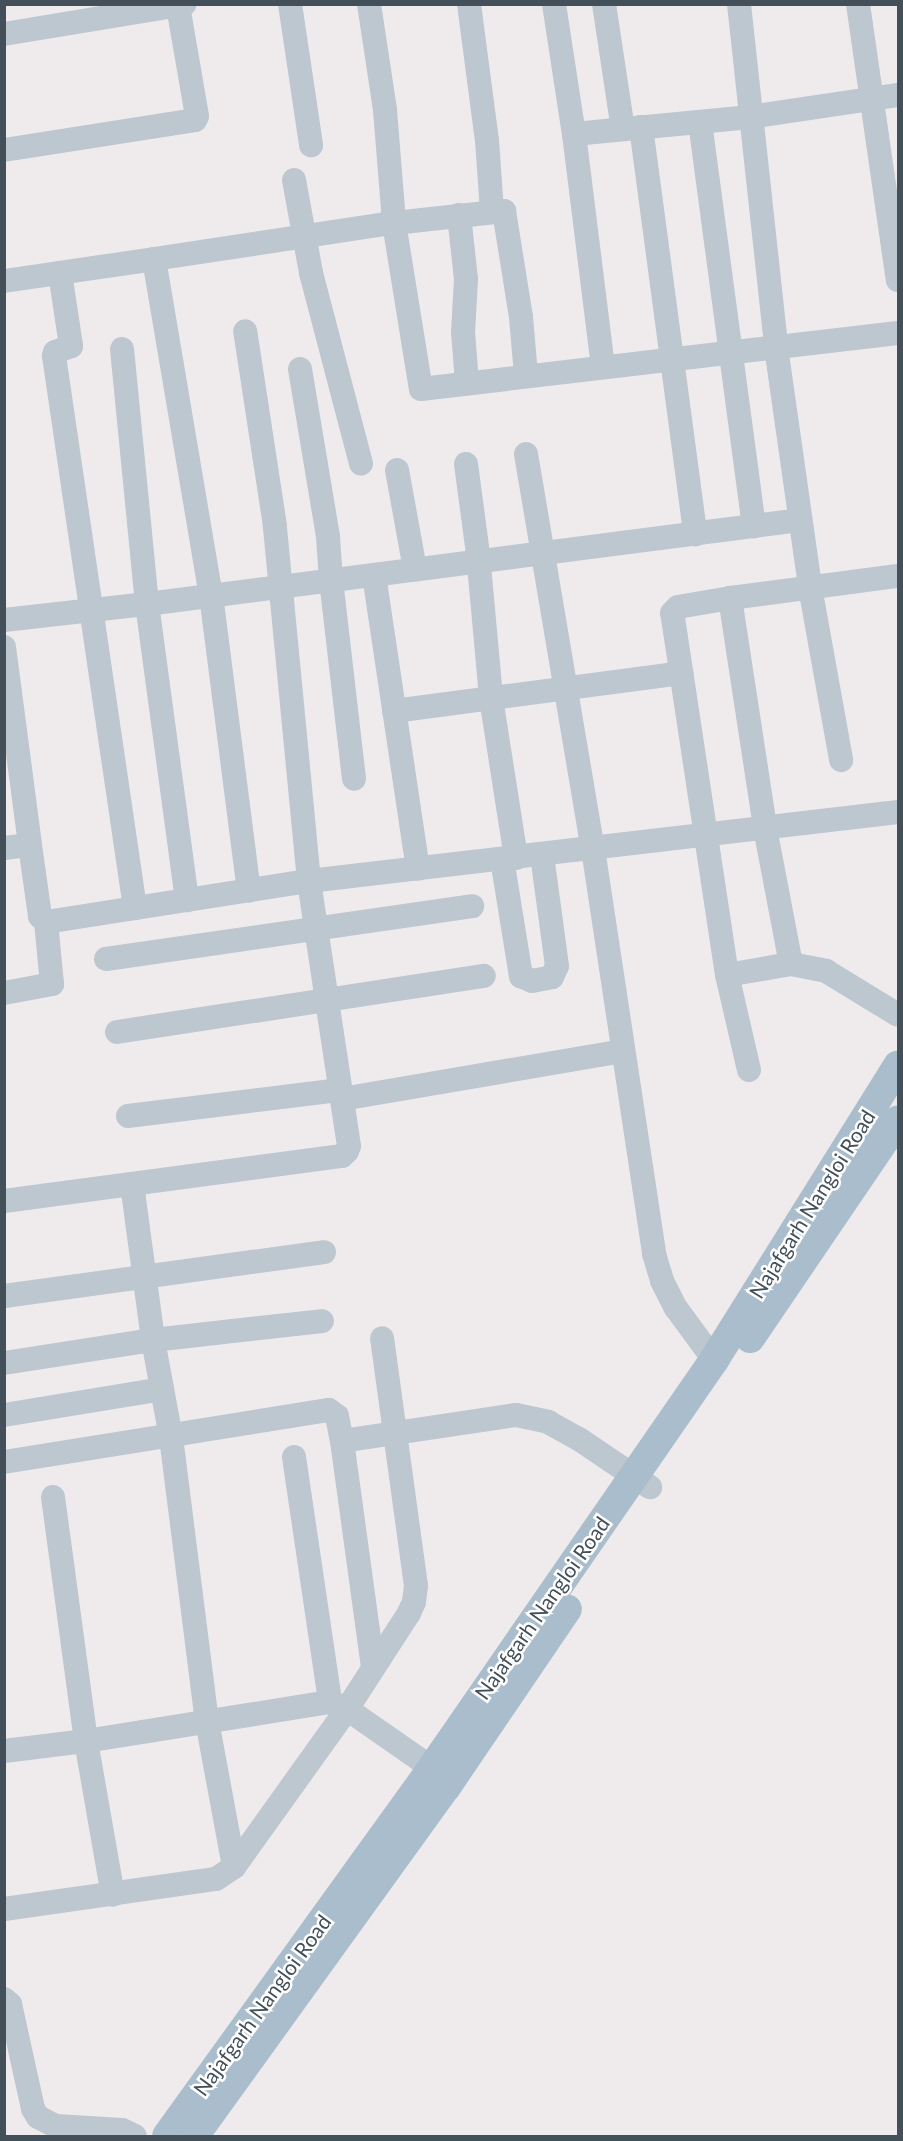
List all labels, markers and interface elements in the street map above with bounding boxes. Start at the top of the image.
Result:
street label: Najafgarh Nangloi Road [744,1105,880,1303]
street label: Najafgarh Nangloi Road [469,1512,615,1704]
street label: Najafgarh Nangloi Road [188,1910,336,2100]

